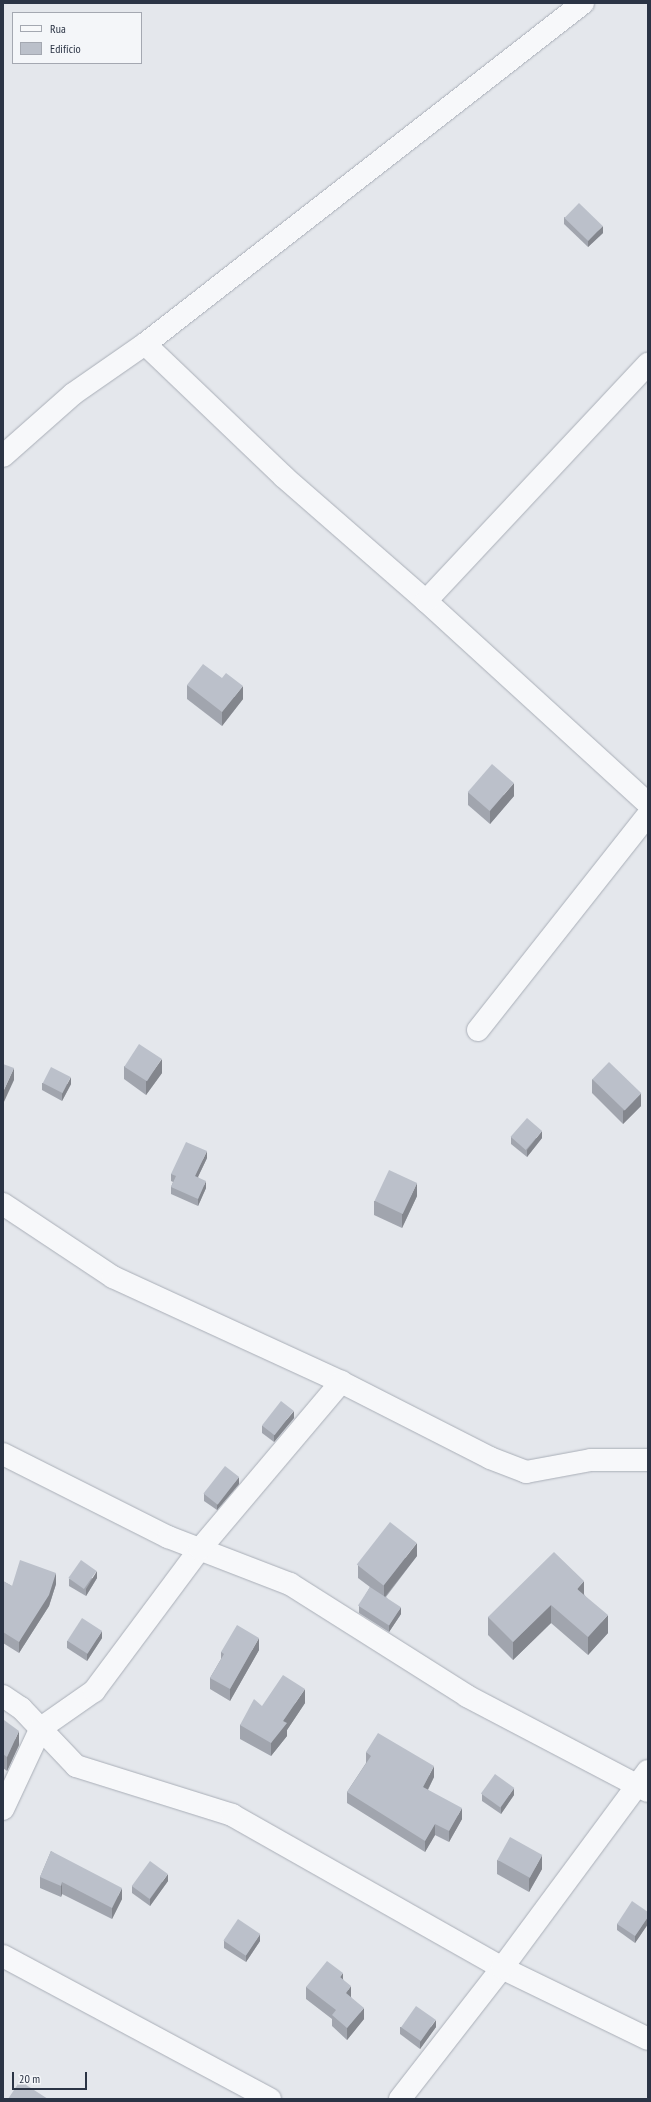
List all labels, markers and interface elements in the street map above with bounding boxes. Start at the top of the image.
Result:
legend [12,12,142,64]
text: Rua [50,21,66,36]
text: Edifício [50,41,81,56]
scale bar [14,2064,89,2090]
text: 20 m [19,2071,40,2086]

